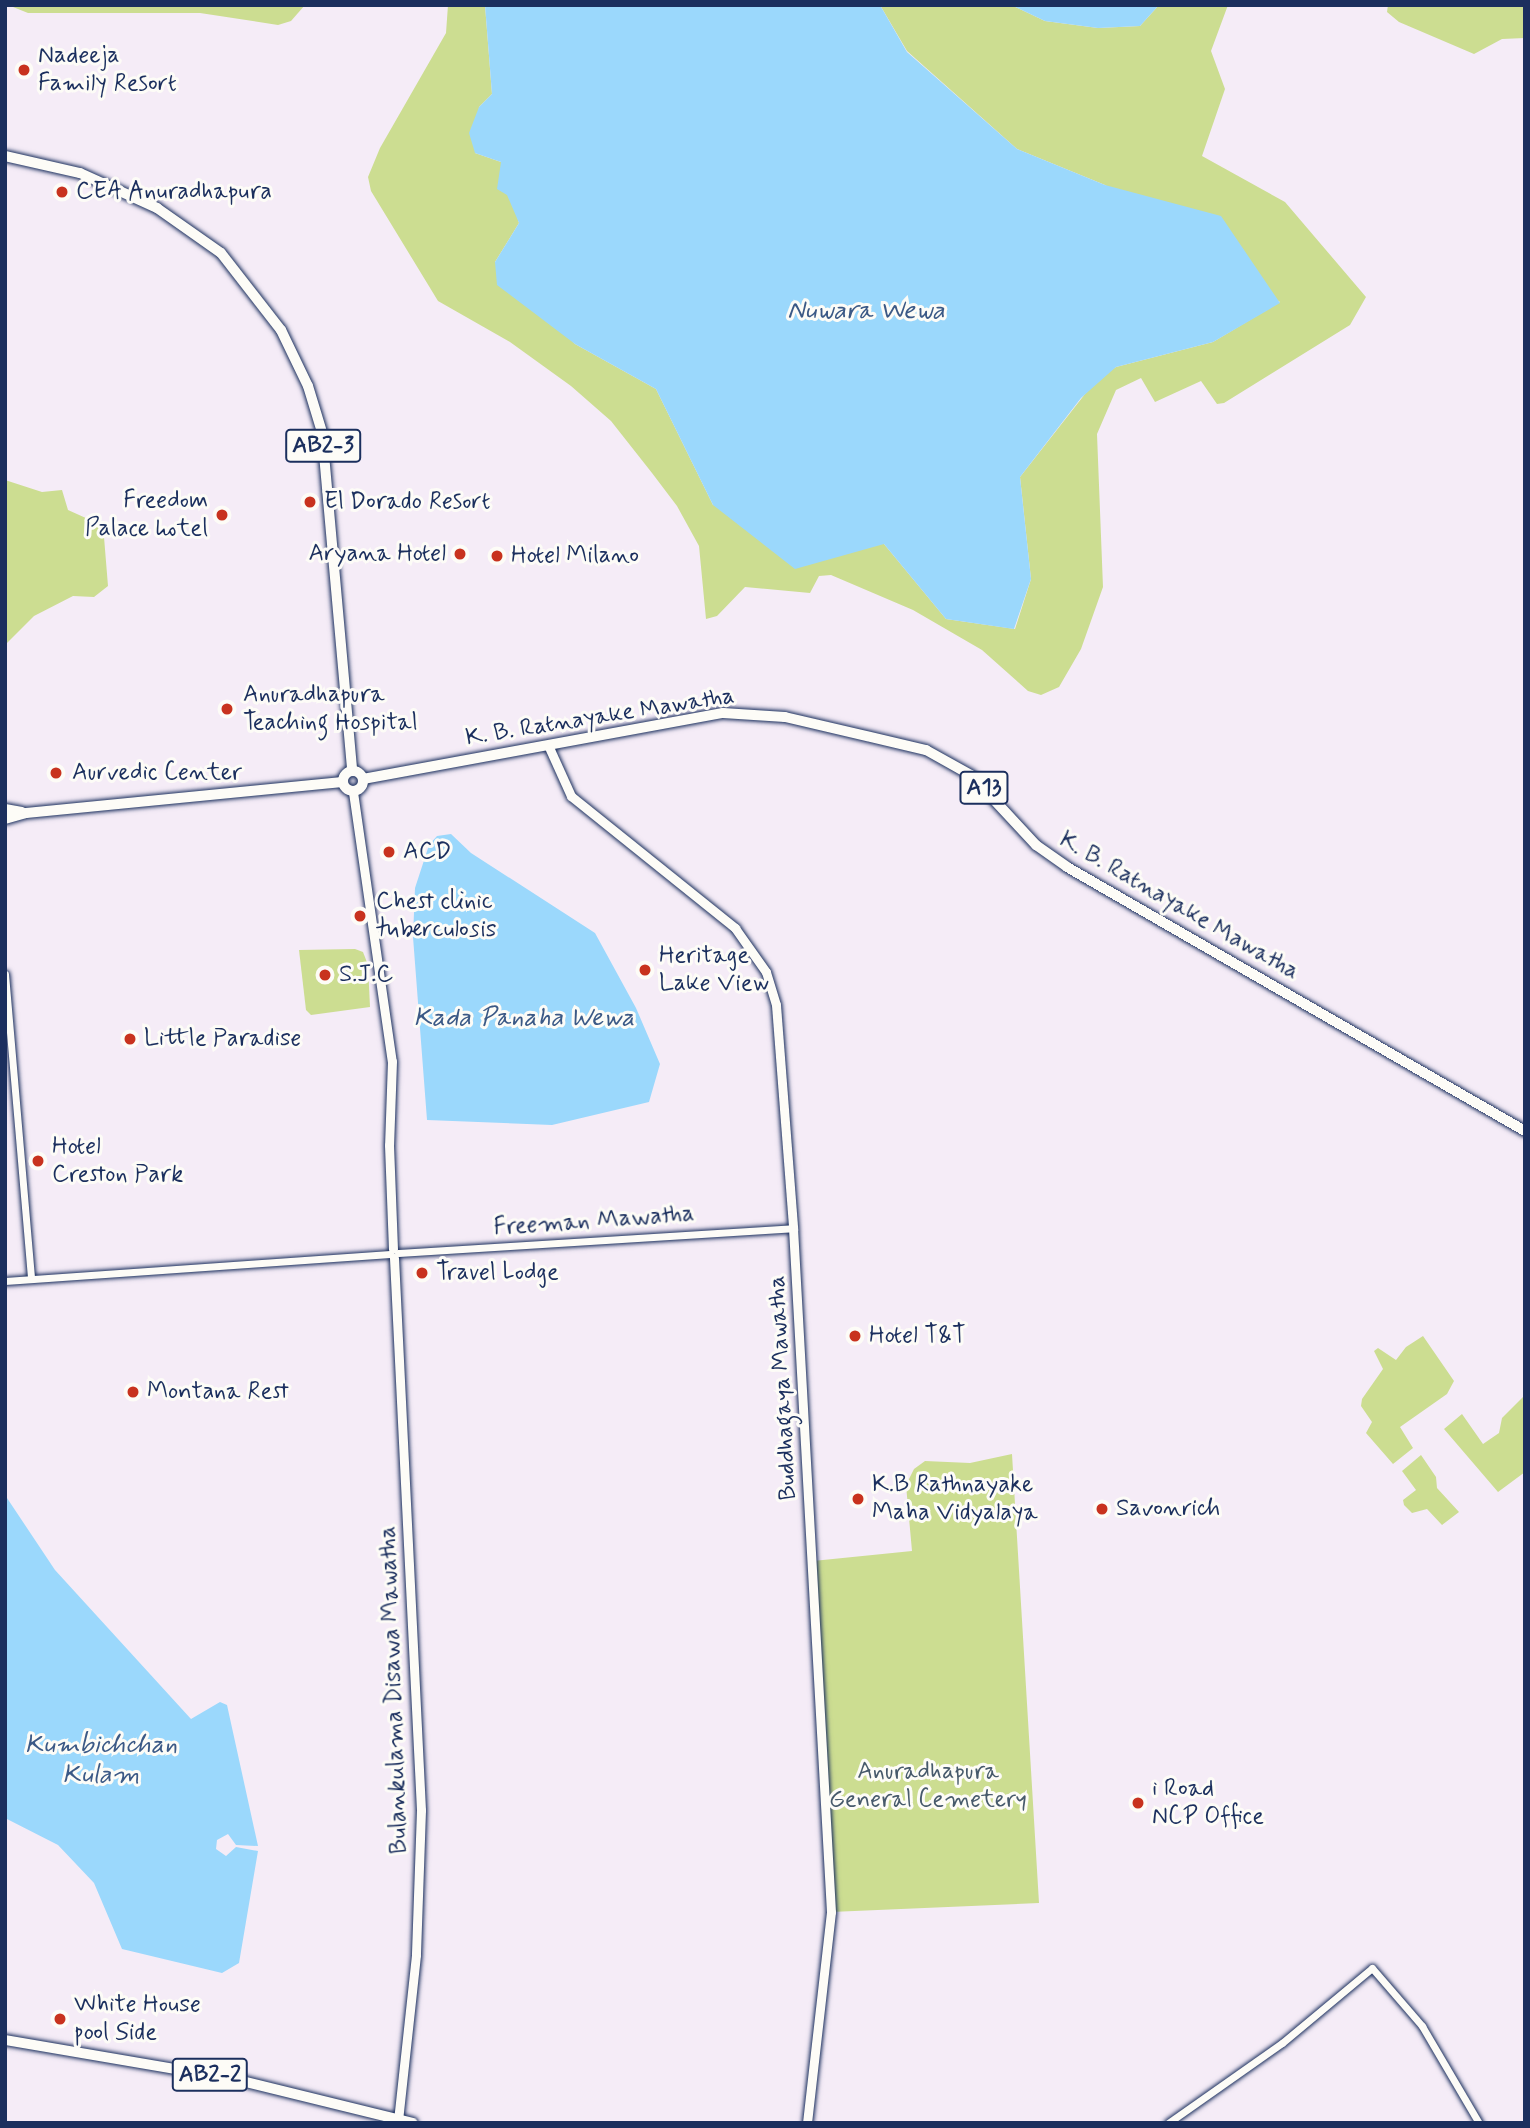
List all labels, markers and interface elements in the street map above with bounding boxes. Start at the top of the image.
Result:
place label: Nadeeja Family Resort [38,42,185,98]
marker: Nadeeja Family Resort [16,62,32,78]
place label: CEA Anuradhapura [76,178,270,206]
marker: CEA Anuradhapura [54,184,70,200]
water label: Nuwara Wewa [787,296,945,328]
road number: AB2-3 [284,426,362,466]
place label: Freedom Palace hotel [85,487,208,543]
place label: El Dorado Resort [324,488,498,516]
marker: El Dorado Resort [302,494,318,510]
marker: Freedom Palace hotel [214,507,230,523]
place label: Aryana Hotel [309,540,446,568]
place label: Hotel Milano [511,542,638,570]
marker: Aryana Hotel [452,546,468,562]
marker: Hotel Milano [489,548,505,564]
place label: Anuradhapura Teaching Hospital [243,681,420,737]
street label: K. B. Ratnayake Mawatha [464,682,736,752]
marker: Anuradhapura Teaching Hospital [217,699,237,719]
place label: Aurvedic Center [72,759,238,787]
marker: Aurvedic Center [46,763,66,783]
road number: A13 [958,768,1010,808]
street label: K. B. Ratnayake Mawatha [1055,826,1303,986]
place label: ACD [403,838,451,866]
marker: ACD [381,844,397,860]
place label: Chest clinic tuberculosis [376,888,496,944]
marker: Chest clinic tuberculosis [350,906,370,926]
place label: Heritage Lake View [659,942,764,998]
place label: S.J.C [339,961,393,989]
marker: Heritage Lake View [637,962,653,978]
marker: S.J.C [317,967,333,983]
water label: Kada Panaha Wewa [415,1003,633,1035]
place label: Little Paradise [144,1025,300,1053]
marker: Little Paradise [122,1031,138,1047]
place label: Hotel Creston Park [52,1133,182,1189]
marker: Hotel Creston Park [30,1153,46,1169]
street label: Freeman Mawatha [495,1200,693,1242]
place label: Travel Lodge [436,1259,563,1287]
marker: Travel Lodge [414,1265,430,1281]
street label: Buddhagaya Mawatha [763,1276,803,1500]
place label: Hotel T&T [869,1322,966,1350]
marker: Hotel T&T [847,1328,863,1344]
place label: Montana Rest [147,1378,289,1406]
marker: Montana Rest [125,1384,141,1400]
place label: K.B Rathnayake Maha Vidyalaya [872,1471,1037,1527]
marker: K.B Rathnayake Maha Vidyalaya [850,1491,866,1507]
place label: Savonrich [1116,1495,1220,1523]
marker: Savonrich [1094,1501,1110,1517]
street label: Bulankulama Disawa Mawatha [374,1526,414,1854]
water label: Kumbichchan Kulam [25,1730,177,1792]
park label: Anuradhapura General Cemetery [830,1758,1026,1814]
place label: i Road NCP Office [1152,1775,1264,1831]
marker: i Road NCP Office [1130,1795,1146,1811]
place label: White House pool Side [74,1991,200,2047]
marker: White House pool Side [52,2011,68,2027]
road number: AB2-2 [172,2056,248,2094]

